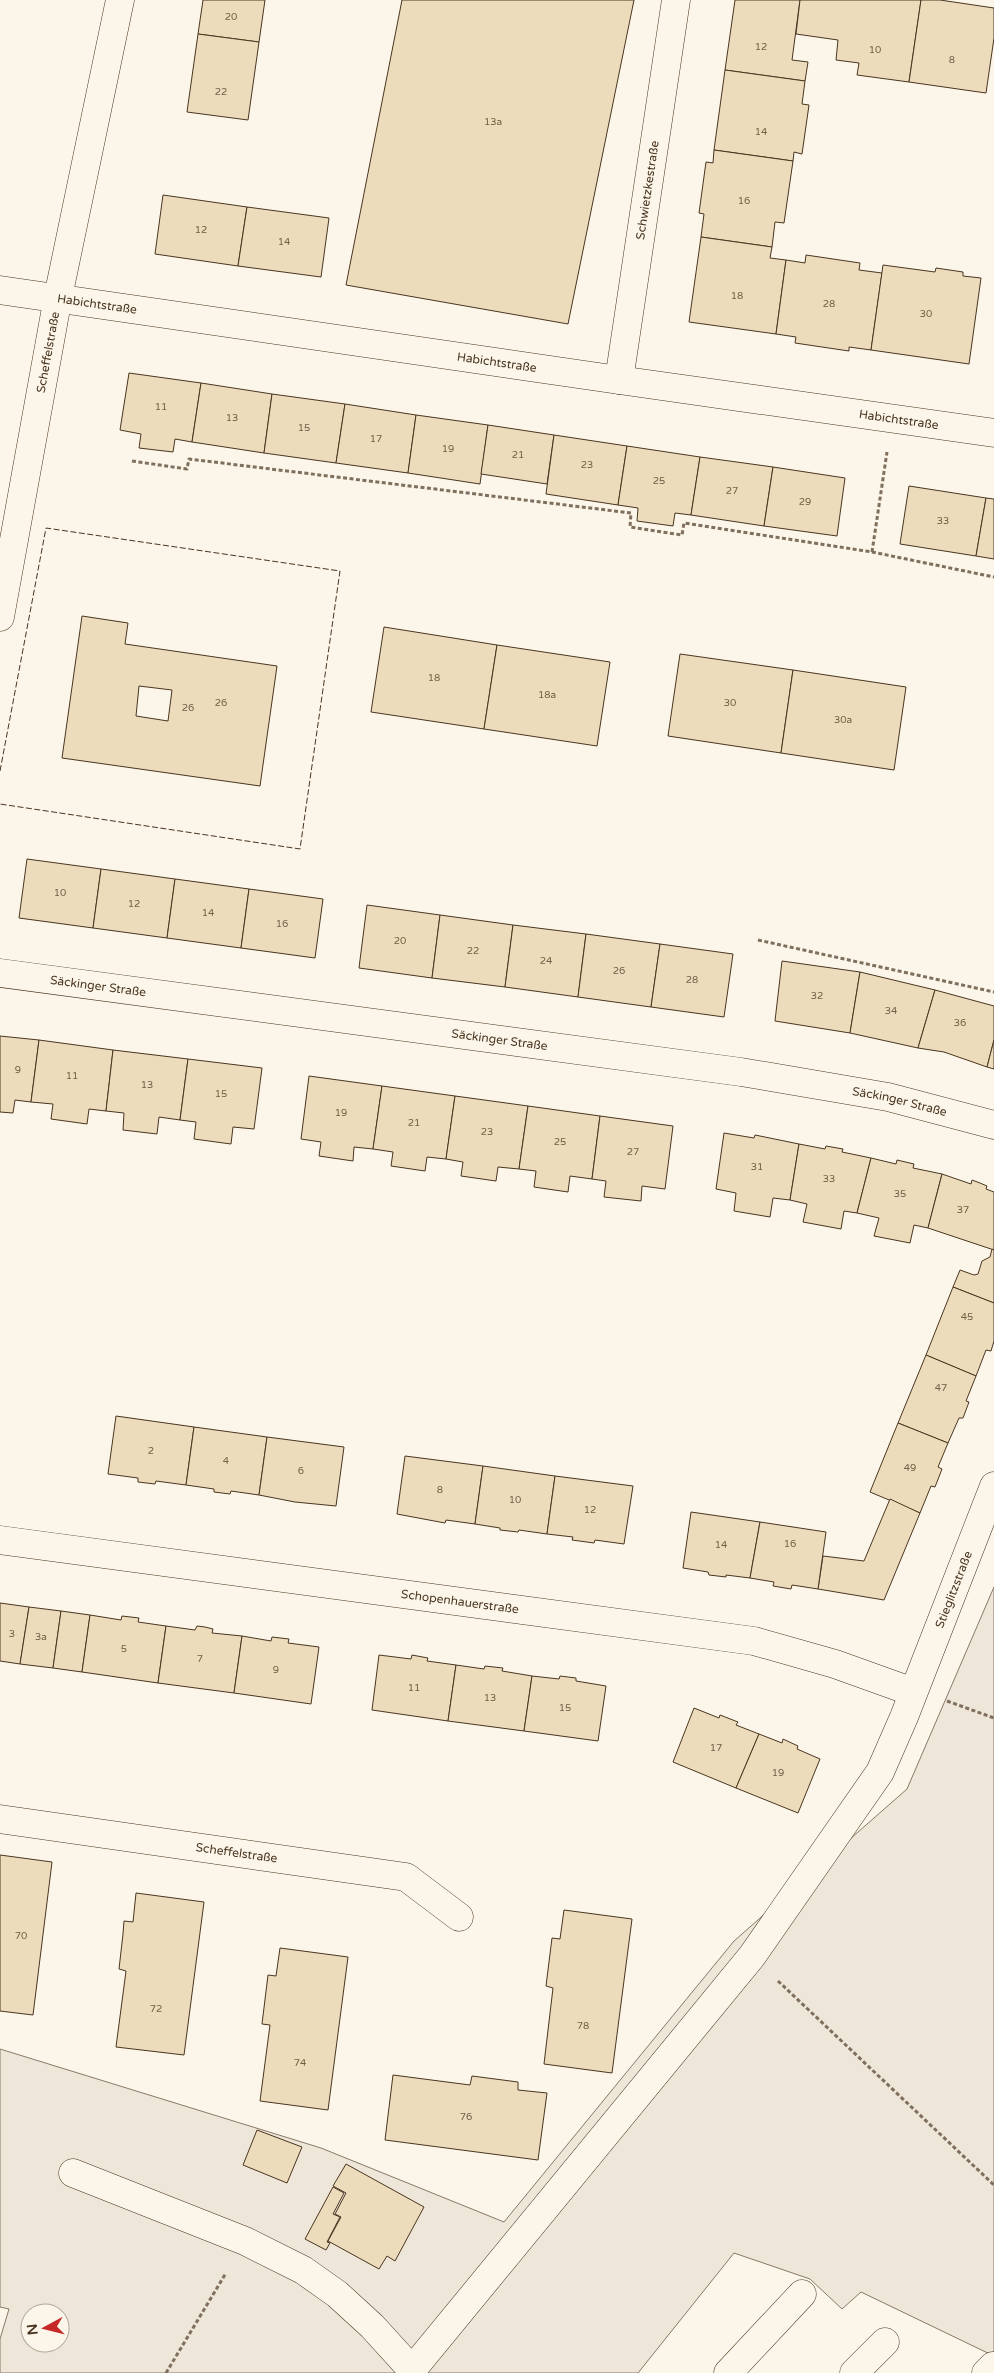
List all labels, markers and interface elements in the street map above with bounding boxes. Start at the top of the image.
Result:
house number: 20 [225,11,237,23]
house number: 12 [755,41,767,53]
house number: 10 [869,44,881,56]
house number: 8 [949,54,955,66]
house number: 22 [215,86,227,98]
house number: 13a [484,116,502,128]
house number: 14 [755,126,767,138]
street label: Schwietzkestraße [633,139,662,241]
house number: 16 [738,195,750,207]
house number: 12 [195,224,207,236]
house number: 14 [278,236,290,248]
house number: 18 [731,290,743,302]
street label: Habichtstraße [56,291,138,317]
house number: 28 [823,298,835,310]
house number: 30 [920,308,932,320]
street label: Scheffelstraße [34,310,62,394]
street label: Habichtstraße [456,350,538,375]
house number: 11 [155,401,167,413]
street label: Habichtstraße [858,407,940,432]
house number: 13 [226,412,238,424]
house number: 15 [298,422,310,434]
house number: 17 [370,433,382,445]
house number: 19 [442,443,454,455]
house number: 21 [512,449,524,461]
house number: 23 [581,459,593,471]
house number: 25 [653,475,665,487]
house number: 27 [726,485,738,497]
house number: 29 [799,496,811,508]
house number: 33 [937,515,949,527]
house number: 18 [428,672,440,684]
house number: 18a [538,689,556,701]
house number: 26 [215,697,227,709]
house number: 30 [724,697,736,709]
house number: 26 [182,702,194,714]
house number: 30a [834,714,852,726]
house number: 10 [54,887,66,899]
house number: 12 [128,898,140,910]
house number: 14 [202,907,214,919]
house number: 16 [276,918,288,930]
house number: 20 [394,935,406,947]
house number: 22 [467,945,479,957]
house number: 24 [540,955,552,967]
house number: 26 [613,965,625,977]
street label: Säckinger Straße [49,973,147,999]
house number: 28 [686,974,698,986]
house number: 32 [811,990,823,1002]
house number: 34 [885,1005,897,1017]
house number: 36 [954,1017,966,1029]
street label: Säckinger Straße [451,1026,549,1053]
house number: 9 [15,1064,21,1076]
house number: 11 [66,1070,78,1082]
house number: 13 [141,1079,153,1091]
street label: Säckinger Straße [851,1084,949,1119]
house number: 15 [215,1088,227,1100]
house number: 19 [335,1107,347,1119]
house number: 21 [408,1117,420,1129]
house number: 23 [481,1126,493,1138]
house number: 25 [554,1136,566,1148]
house number: 27 [627,1146,639,1158]
house number: 31 [751,1161,763,1173]
house number: 33 [823,1173,835,1185]
house number: 35 [894,1188,906,1200]
house number: 37 [957,1204,969,1216]
house number: 45 [961,1311,973,1323]
house number: 47 [935,1382,947,1394]
house number: 2 [148,1445,154,1457]
house number: 4 [223,1455,229,1467]
house number: 49 [904,1462,916,1474]
house number: 6 [298,1465,304,1477]
house number: 8 [437,1484,443,1496]
house number: 10 [509,1494,521,1506]
house number: 12 [584,1504,596,1516]
house number: 16 [784,1538,796,1550]
house number: 14 [715,1539,727,1551]
street label: Stieglitzstraße [932,1549,975,1630]
street label: Schopenhauerstraße [400,1587,520,1616]
house number: 3 [9,1628,15,1640]
house number: 3a [35,1631,47,1643]
house number: 5 [121,1643,127,1655]
house number: 7 [197,1653,203,1665]
house number: 9 [273,1664,279,1676]
house number: 11 [408,1682,420,1694]
house number: 13 [484,1692,496,1704]
house number: 15 [559,1702,571,1714]
house number: 17 [710,1742,722,1754]
house number: 19 [772,1767,784,1779]
street label: Scheffelstraße [195,1840,279,1866]
house number: 70 [15,1930,27,1942]
house number: 72 [150,2003,162,2015]
house number: 78 [577,2020,589,2032]
house number: 74 [294,2057,306,2069]
house number: 76 [460,2111,472,2123]
north arrow [20,2303,70,2353]
text: N [23,2323,42,2336]

